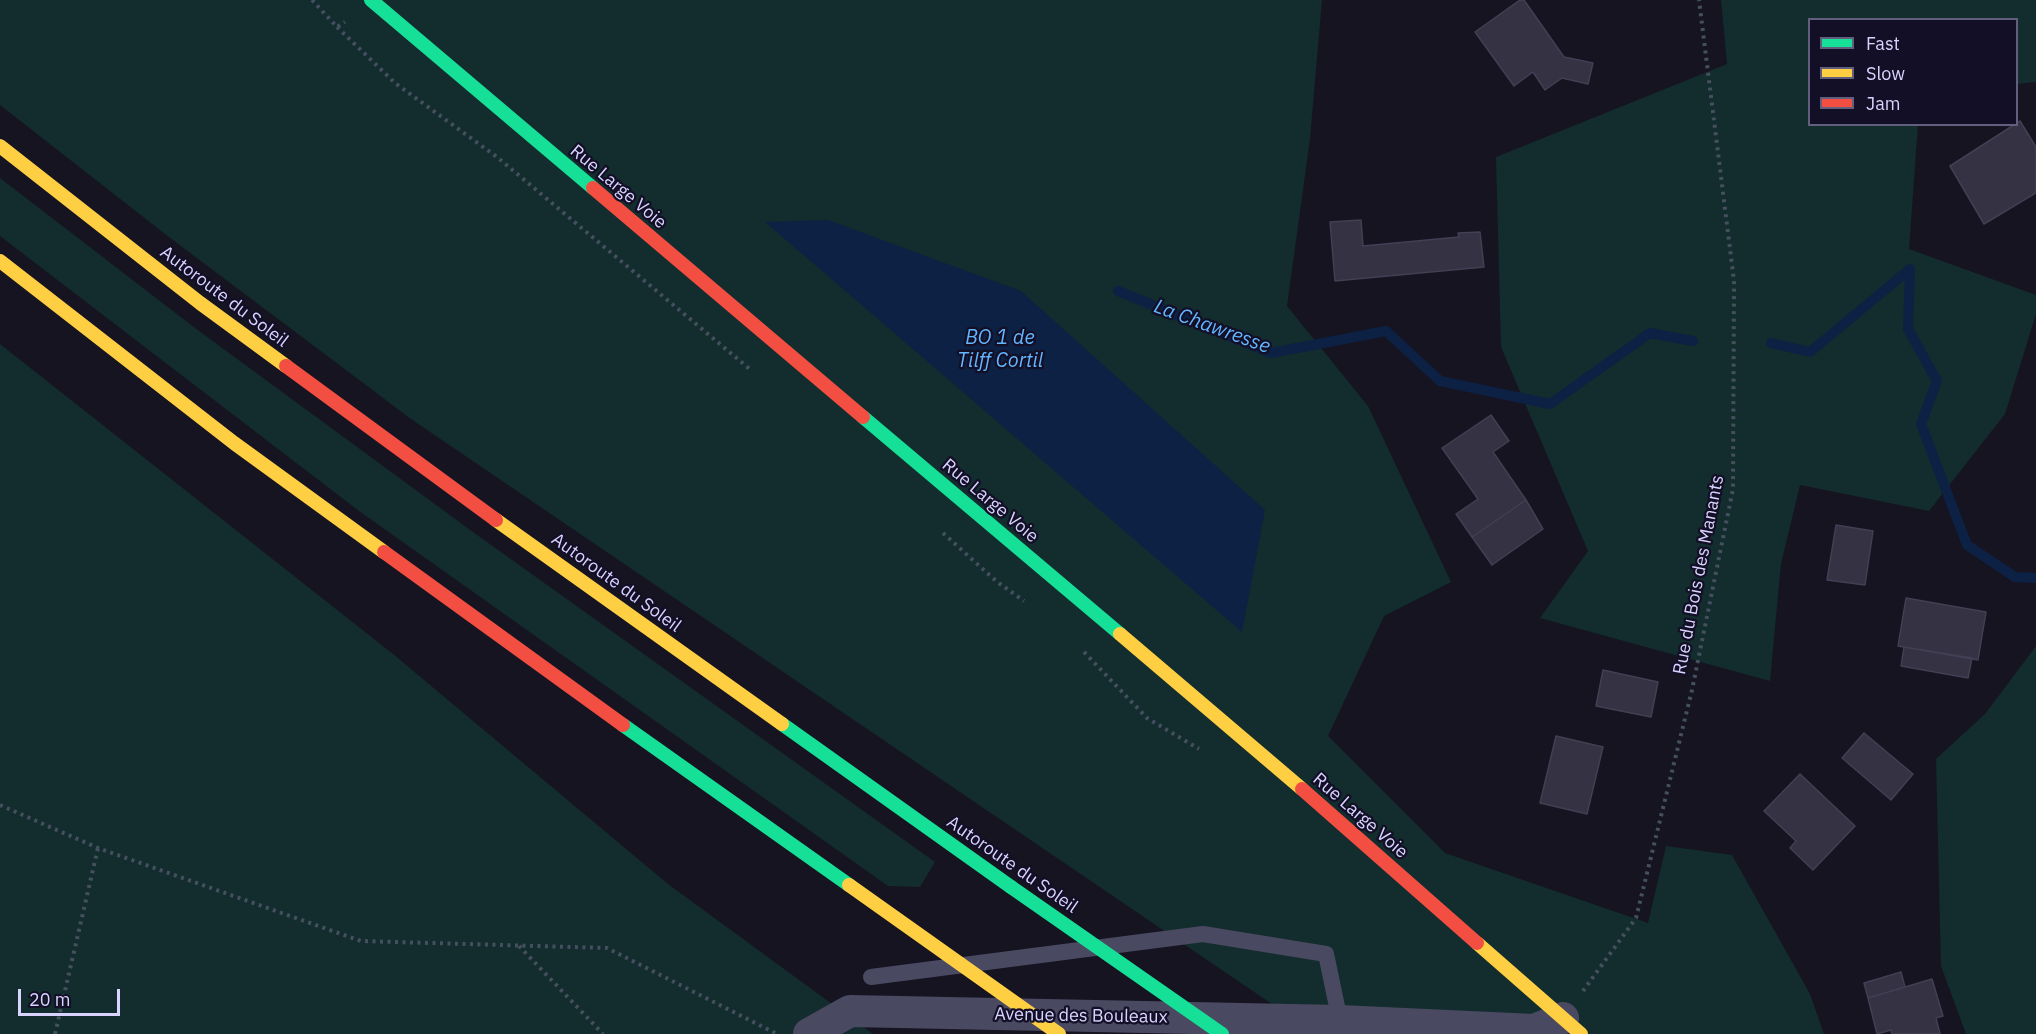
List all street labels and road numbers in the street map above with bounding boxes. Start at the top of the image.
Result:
street label: Rue Large Voie [565,140,671,234]
street label: Autoroute du Soleil [156,242,292,352]
street label: Rue Large Voie [937,454,1043,548]
street label: Rue du Bois des Manants [1669,473,1729,677]
street label: Autoroute du Soleil [547,529,685,637]
street label: Rue Large Voie [1308,769,1412,863]
street label: Autoroute du Soleil [942,812,1082,918]
street label: Avenue des Bouleaux [994,1004,1168,1028]

